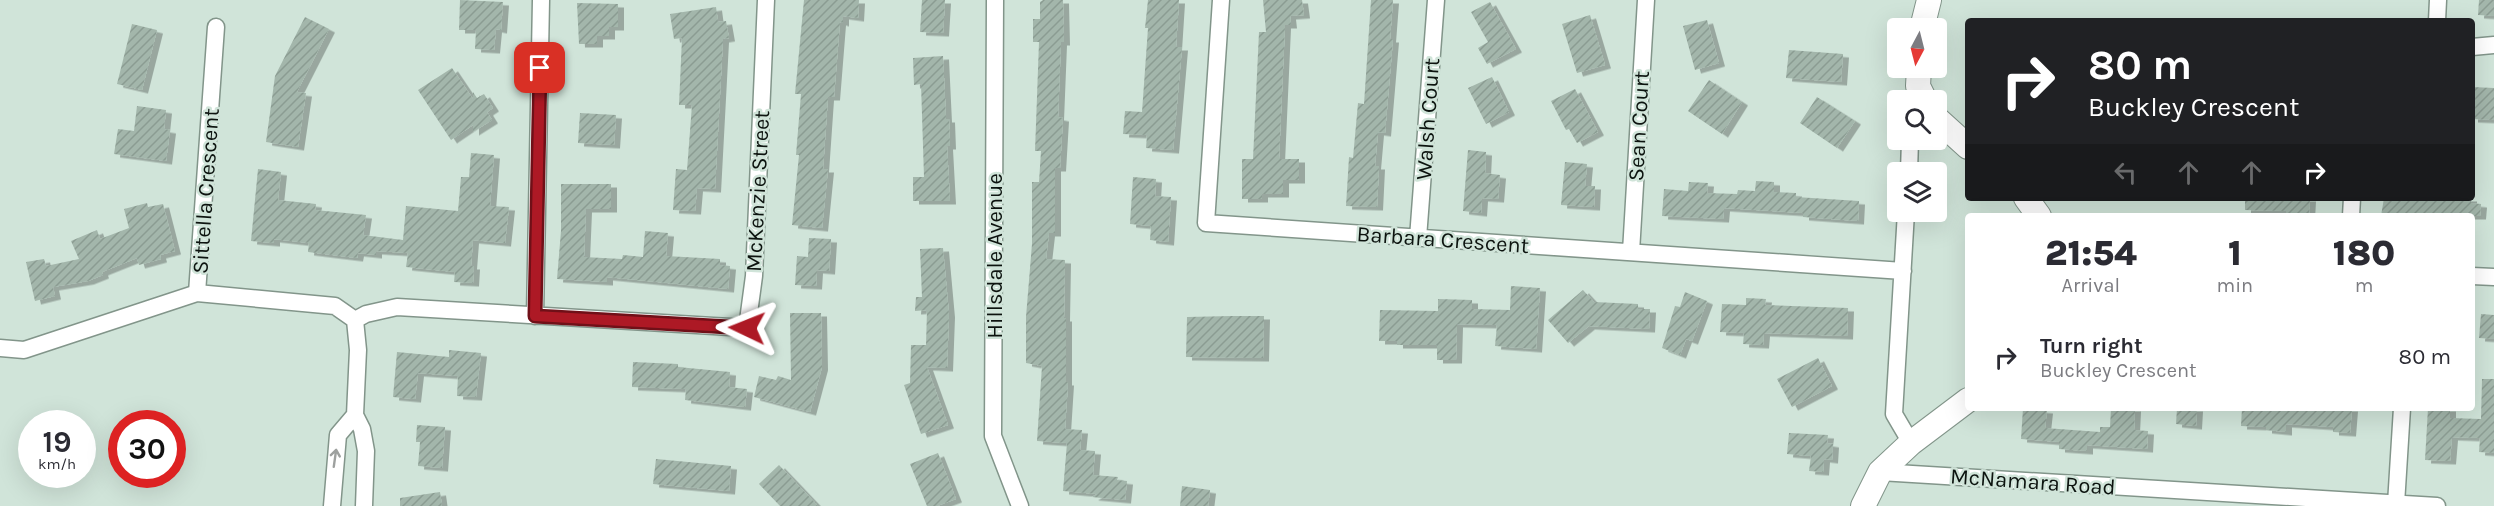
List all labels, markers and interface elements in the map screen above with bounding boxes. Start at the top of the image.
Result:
north arrow [1887,18,1947,78]
map controls [1887,18,1947,222]
text: 80 m [2088,40,2192,90]
pin [514,42,565,93]
icon: right [1989,42,2067,120]
icon: arrive [523,51,556,84]
street label: Walsh Court [1411,57,1445,181]
street label: Sean Court [1623,70,1655,182]
button: search [1887,90,1947,150]
text: Buckley Crescent [2088,91,2299,123]
street label: Sittella Crescent [187,107,225,275]
street label: McKenzie Street [741,110,775,273]
icon: left [2109,156,2142,189]
icon: ahead [2172,156,2205,189]
icon: ahead [2235,156,2268,189]
icon: right [2298,156,2331,189]
button: layers [1887,162,1947,222]
street label: Hillsdale Avenue [982,173,1008,339]
street label: Barbara Crescent [1356,221,1530,259]
text: 21:54 [2045,232,2137,274]
text: 1 [2228,232,2242,274]
text: 180 [2333,232,2395,274]
text: Arrival [2061,274,2120,297]
text: min [2216,274,2253,297]
text: m [2355,274,2373,297]
position arrow [715,296,779,360]
text: Turn right [2040,333,2143,359]
icon: right [1989,341,2022,374]
text: 80 m [2399,344,2451,370]
text: Buckley Crescent [2040,359,2197,382]
speed limit sign: 30 [108,410,186,488]
text: 19 [42,424,71,460]
one-way arrow [330,448,341,468]
text: km/h [38,455,76,473]
street label: McNamara Road [1949,463,2117,501]

